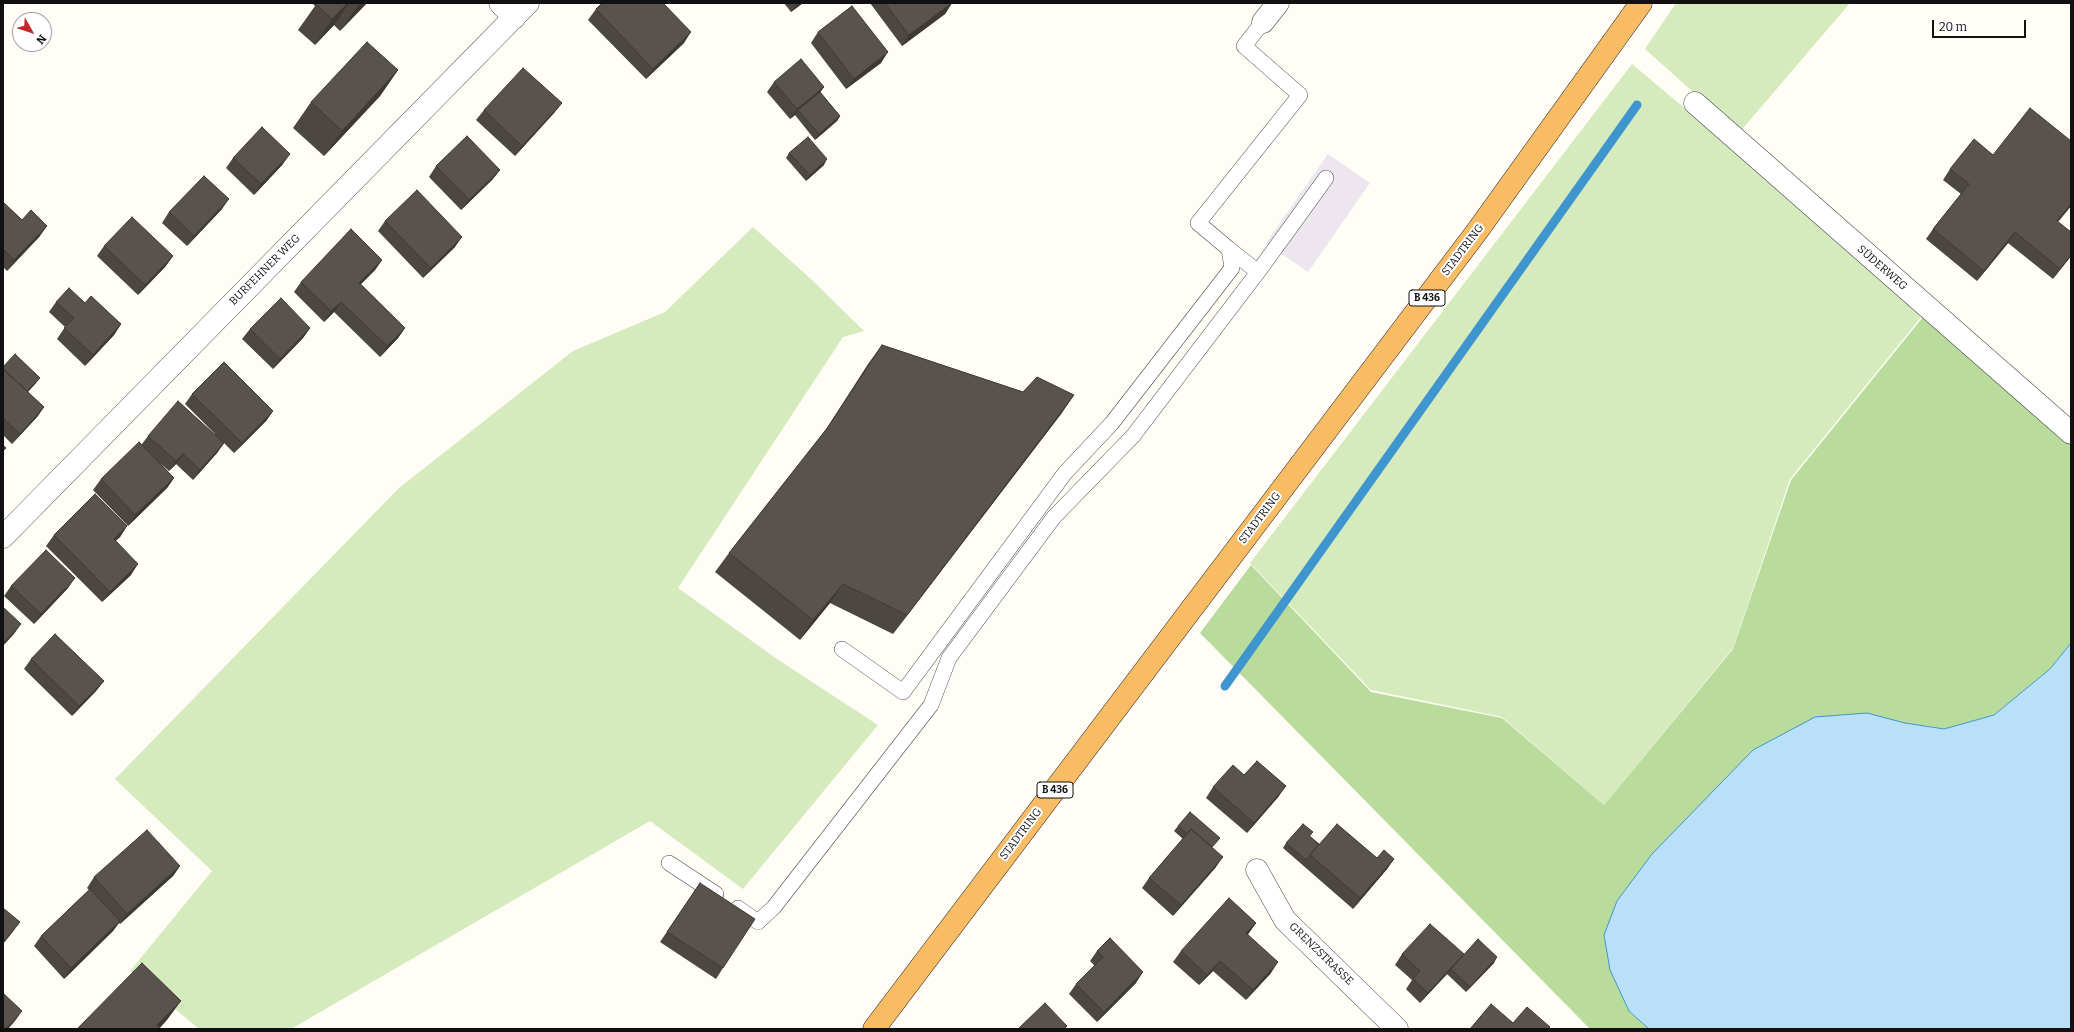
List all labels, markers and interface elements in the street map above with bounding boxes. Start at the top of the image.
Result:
north arrow [12,12,52,52]
scale bar [1934,12,2028,38]
text: 20 m [1939,20,1967,34]
text: N [33,32,49,47]
street label: STADTRING [1439,222,1487,278]
street label: BURFEHNER WEG [227,232,303,308]
street label: SÜDERWEG [1854,243,1910,293]
road number: B 436 [1409,290,1445,306]
street label: STADTRING [1236,490,1284,546]
road number: B 436 [1037,782,1073,798]
street label: STADTRING [997,806,1045,862]
street label: GRENZSTRASSE [1286,920,1356,988]

